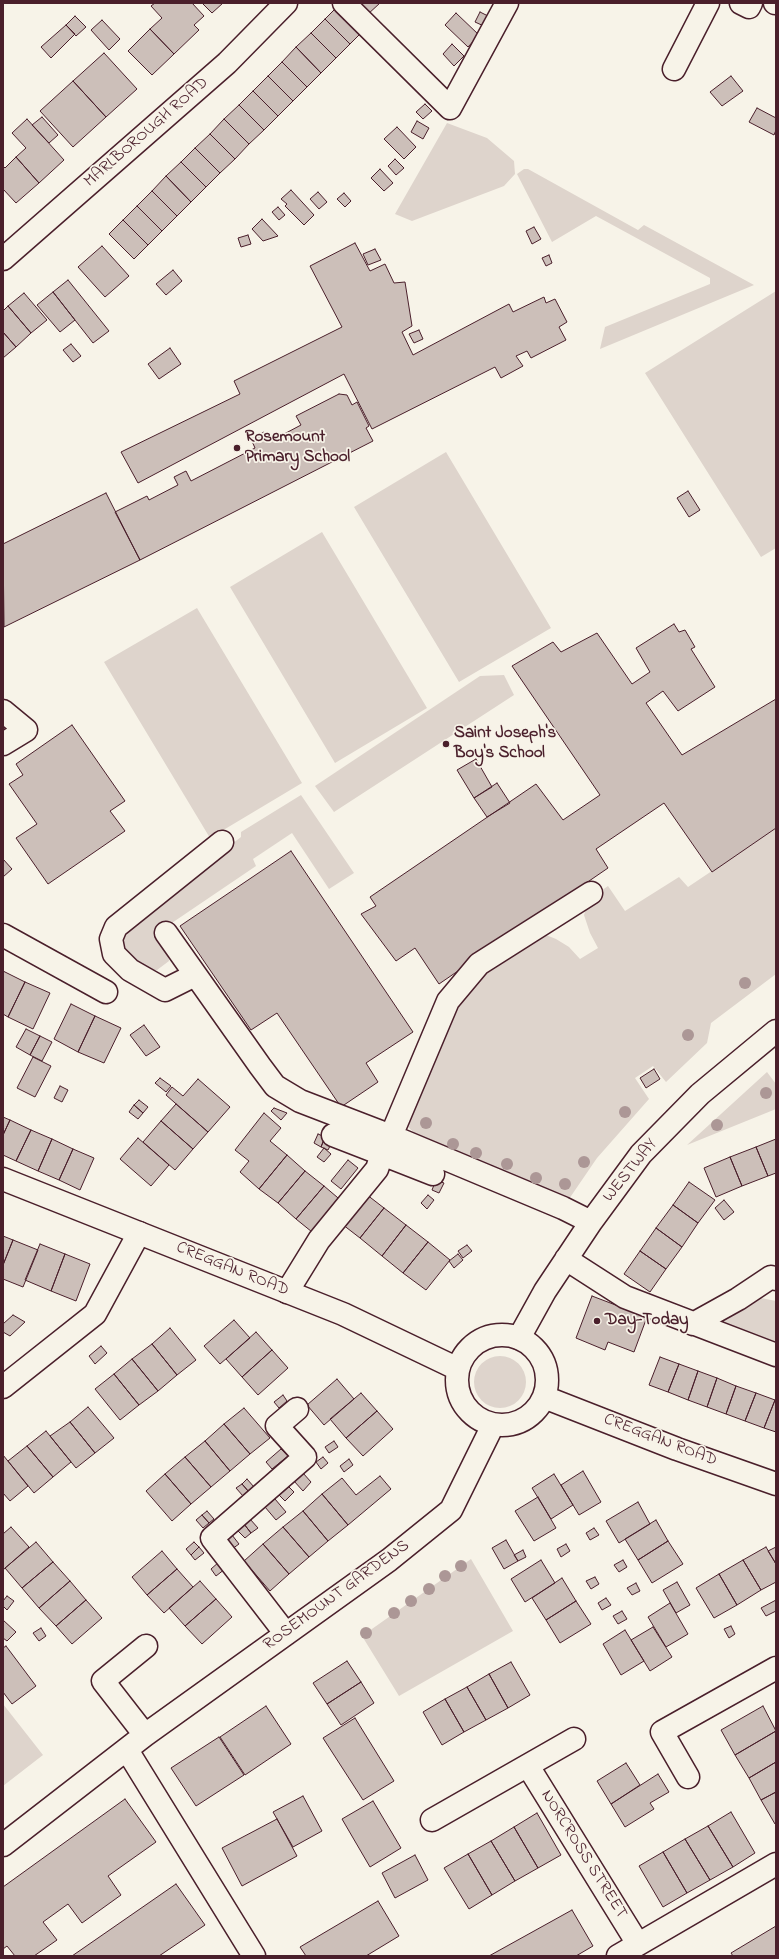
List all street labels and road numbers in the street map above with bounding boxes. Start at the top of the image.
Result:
street label: MARLBOROUGH ROAD [81,73,213,193]
street label: WESTWAY [599,1135,663,1207]
street label: CREGGAN ROAD [173,1238,291,1302]
street label: CREGGAN ROAD [600,1410,720,1472]
street label: ROSEMOUNT GARDENS [260,1536,414,1656]
street label: NORCROSS STREET [535,1787,631,1923]

